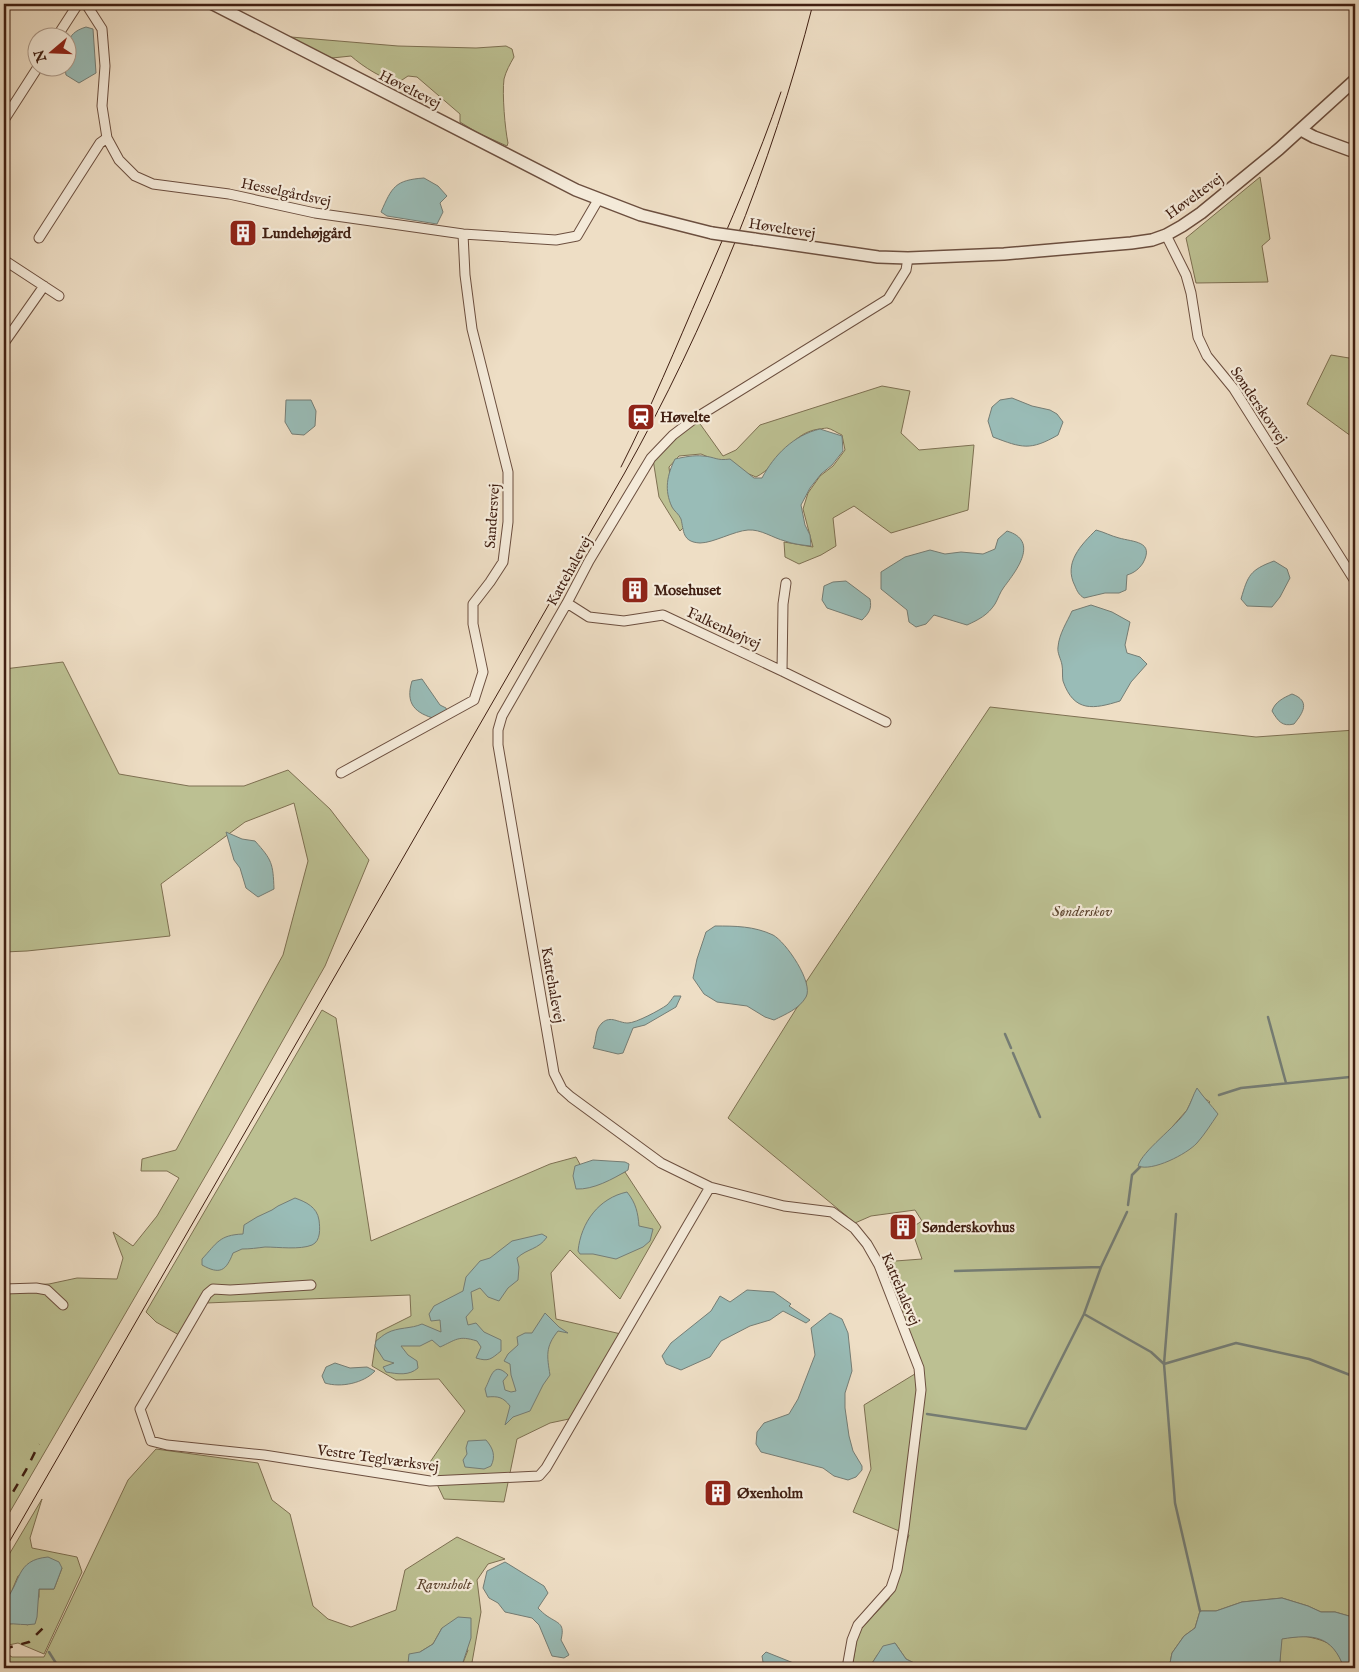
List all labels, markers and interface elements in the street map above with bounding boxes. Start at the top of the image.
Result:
north arrow [28,28,78,78]
text: N [30,47,51,66]
street label: Høveltevej [376,66,444,113]
street label: Høveltevej [1162,169,1227,224]
street label: Hesselgårdsvej [239,174,333,211]
street label: Høveltevej [747,214,817,243]
building icon: Lundehøjgård [228,218,258,248]
place label: Lundehøjgård [262,224,352,243]
street label: Sønderskovvej [1226,363,1291,447]
station icon: Høvelte [626,402,656,432]
place label: Høvelte [660,408,710,427]
street label: Sandersvej [481,483,504,549]
street label: Kattehalevej [542,533,596,609]
building icon: Mosehuset [620,575,650,605]
place label: Mosehuset [654,581,722,600]
street label: Falkenhøjvej [684,603,764,654]
park label: Sønderskov [1052,902,1112,921]
street label: Kattehalevej [536,946,569,1025]
building icon: Sønderskovhus [888,1212,918,1242]
place label: Sønderskovhus [922,1218,1015,1237]
street label: Kattehalevej [877,1250,924,1328]
street label: Vestre Teglværksvej [315,1440,440,1476]
building icon: Øxenholm [703,1478,733,1508]
place label: Øxenholm [737,1484,804,1503]
park label: Ravnsholt [417,1575,473,1594]

